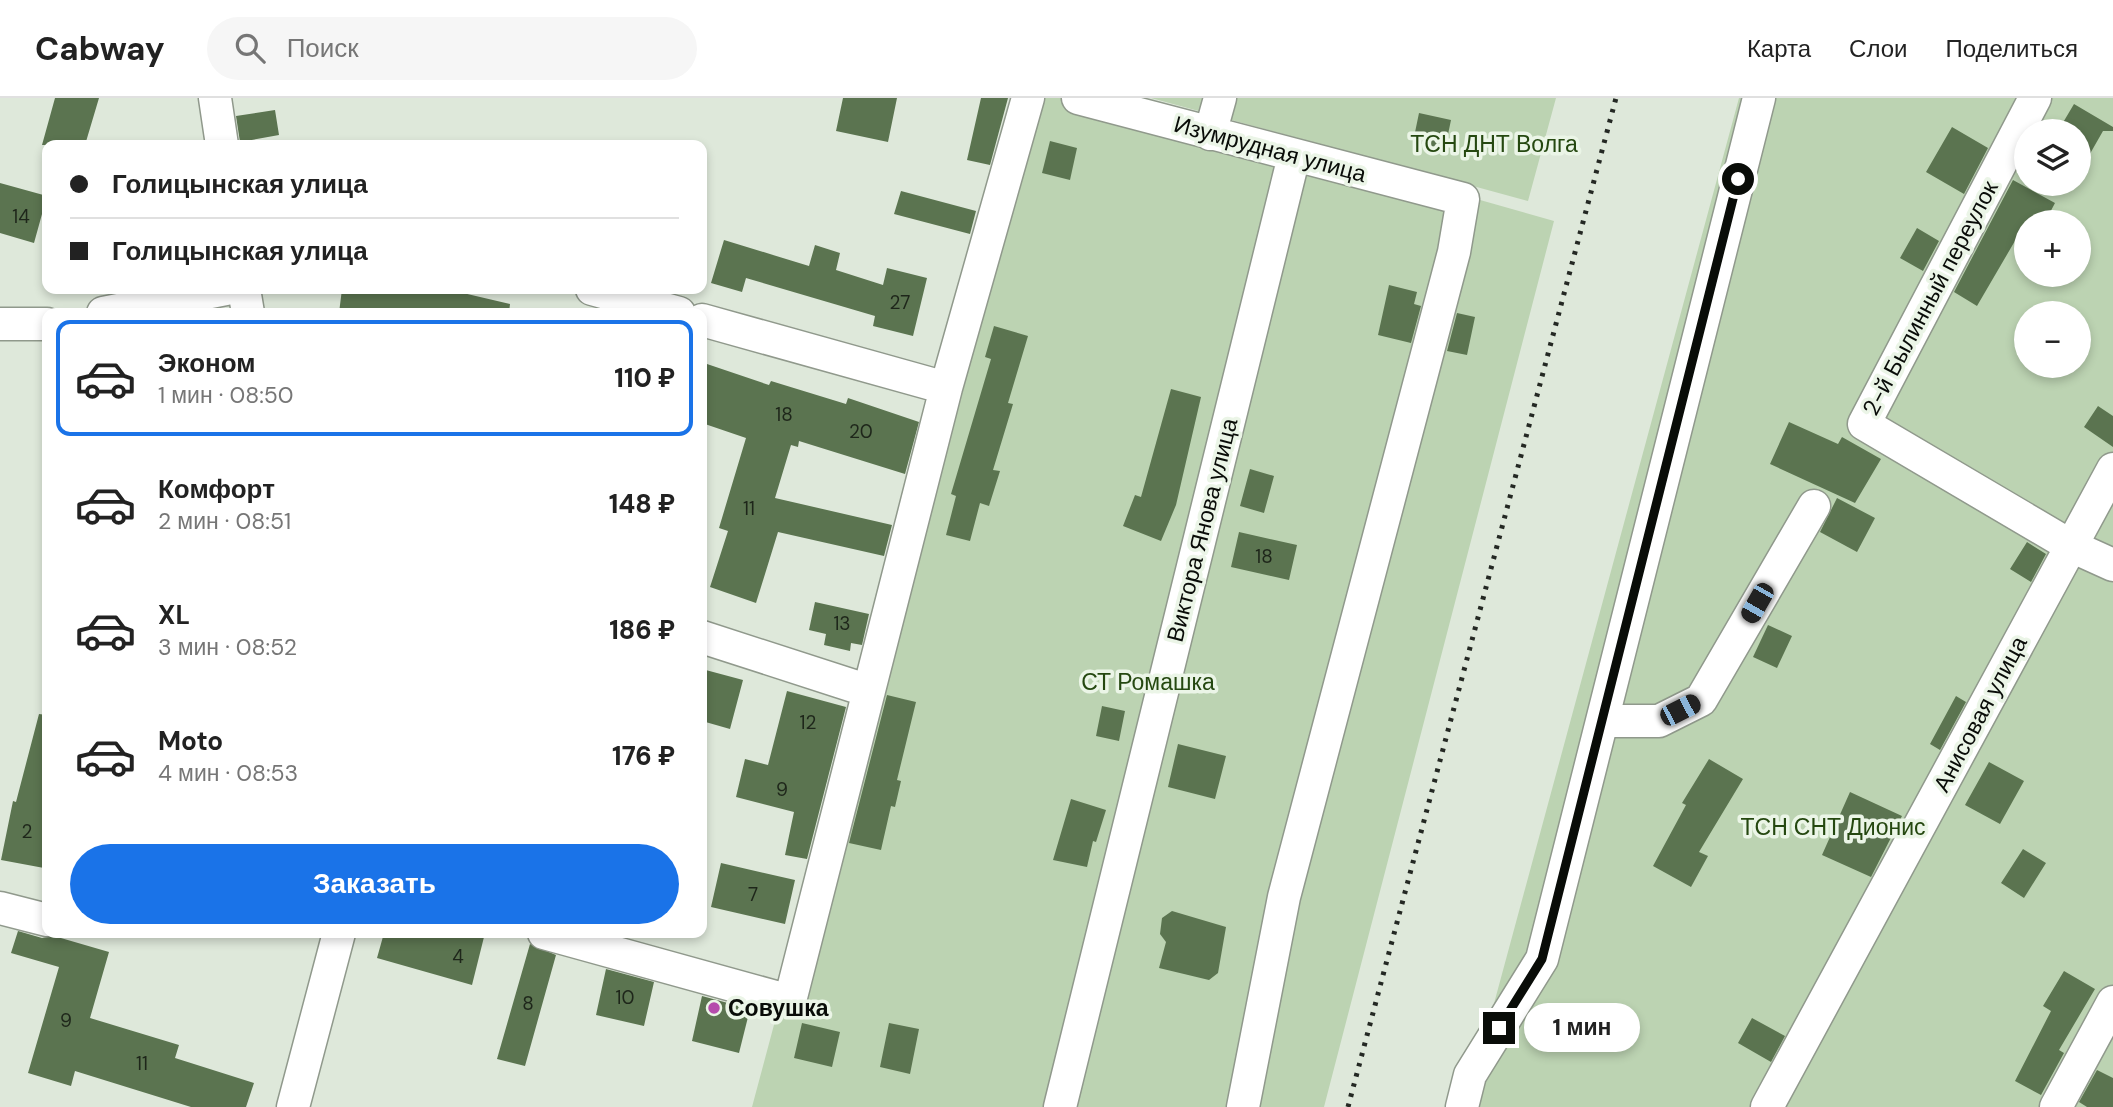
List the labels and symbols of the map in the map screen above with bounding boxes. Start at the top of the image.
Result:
street label: Изумрудная улица [1171,109,1370,189]
park label: ТСН ДНТ Волга [1410,129,1578,159]
route start [1722,163,1754,195]
street label: 2-й Былинный переулок [1855,175,2005,421]
house number: 14 [12,204,30,229]
house number: 27 [890,290,910,315]
house number: 18 [775,402,793,427]
street label: Виктора Янова улица [1160,415,1244,645]
house number: 20 [849,419,873,444]
house number: 11 [743,496,755,521]
house number: 18 [1255,544,1273,569]
car [1738,580,1777,626]
house number: 13 [833,611,851,636]
street label: Анисовая улица [1926,631,2034,797]
park label: СТ Ромашка [1081,667,1215,697]
car [1657,691,1704,729]
house number: 12 [800,710,816,735]
house number: 9 [776,777,788,802]
park label: ТСН СНТ Дионис [1740,812,1926,842]
house number: 2 [22,819,33,844]
house number: 7 [748,882,758,907]
house number: 4 [452,944,464,969]
house number: 10 [616,985,634,1010]
house number: 8 [522,991,534,1016]
place label: Совушка [728,993,829,1023]
marker: Совушка [706,1000,722,1016]
callout: 1 мин [1524,1004,1639,1052]
house number: 9 [60,1008,72,1033]
route end [1483,1012,1515,1044]
house number: 11 [136,1051,148,1076]

